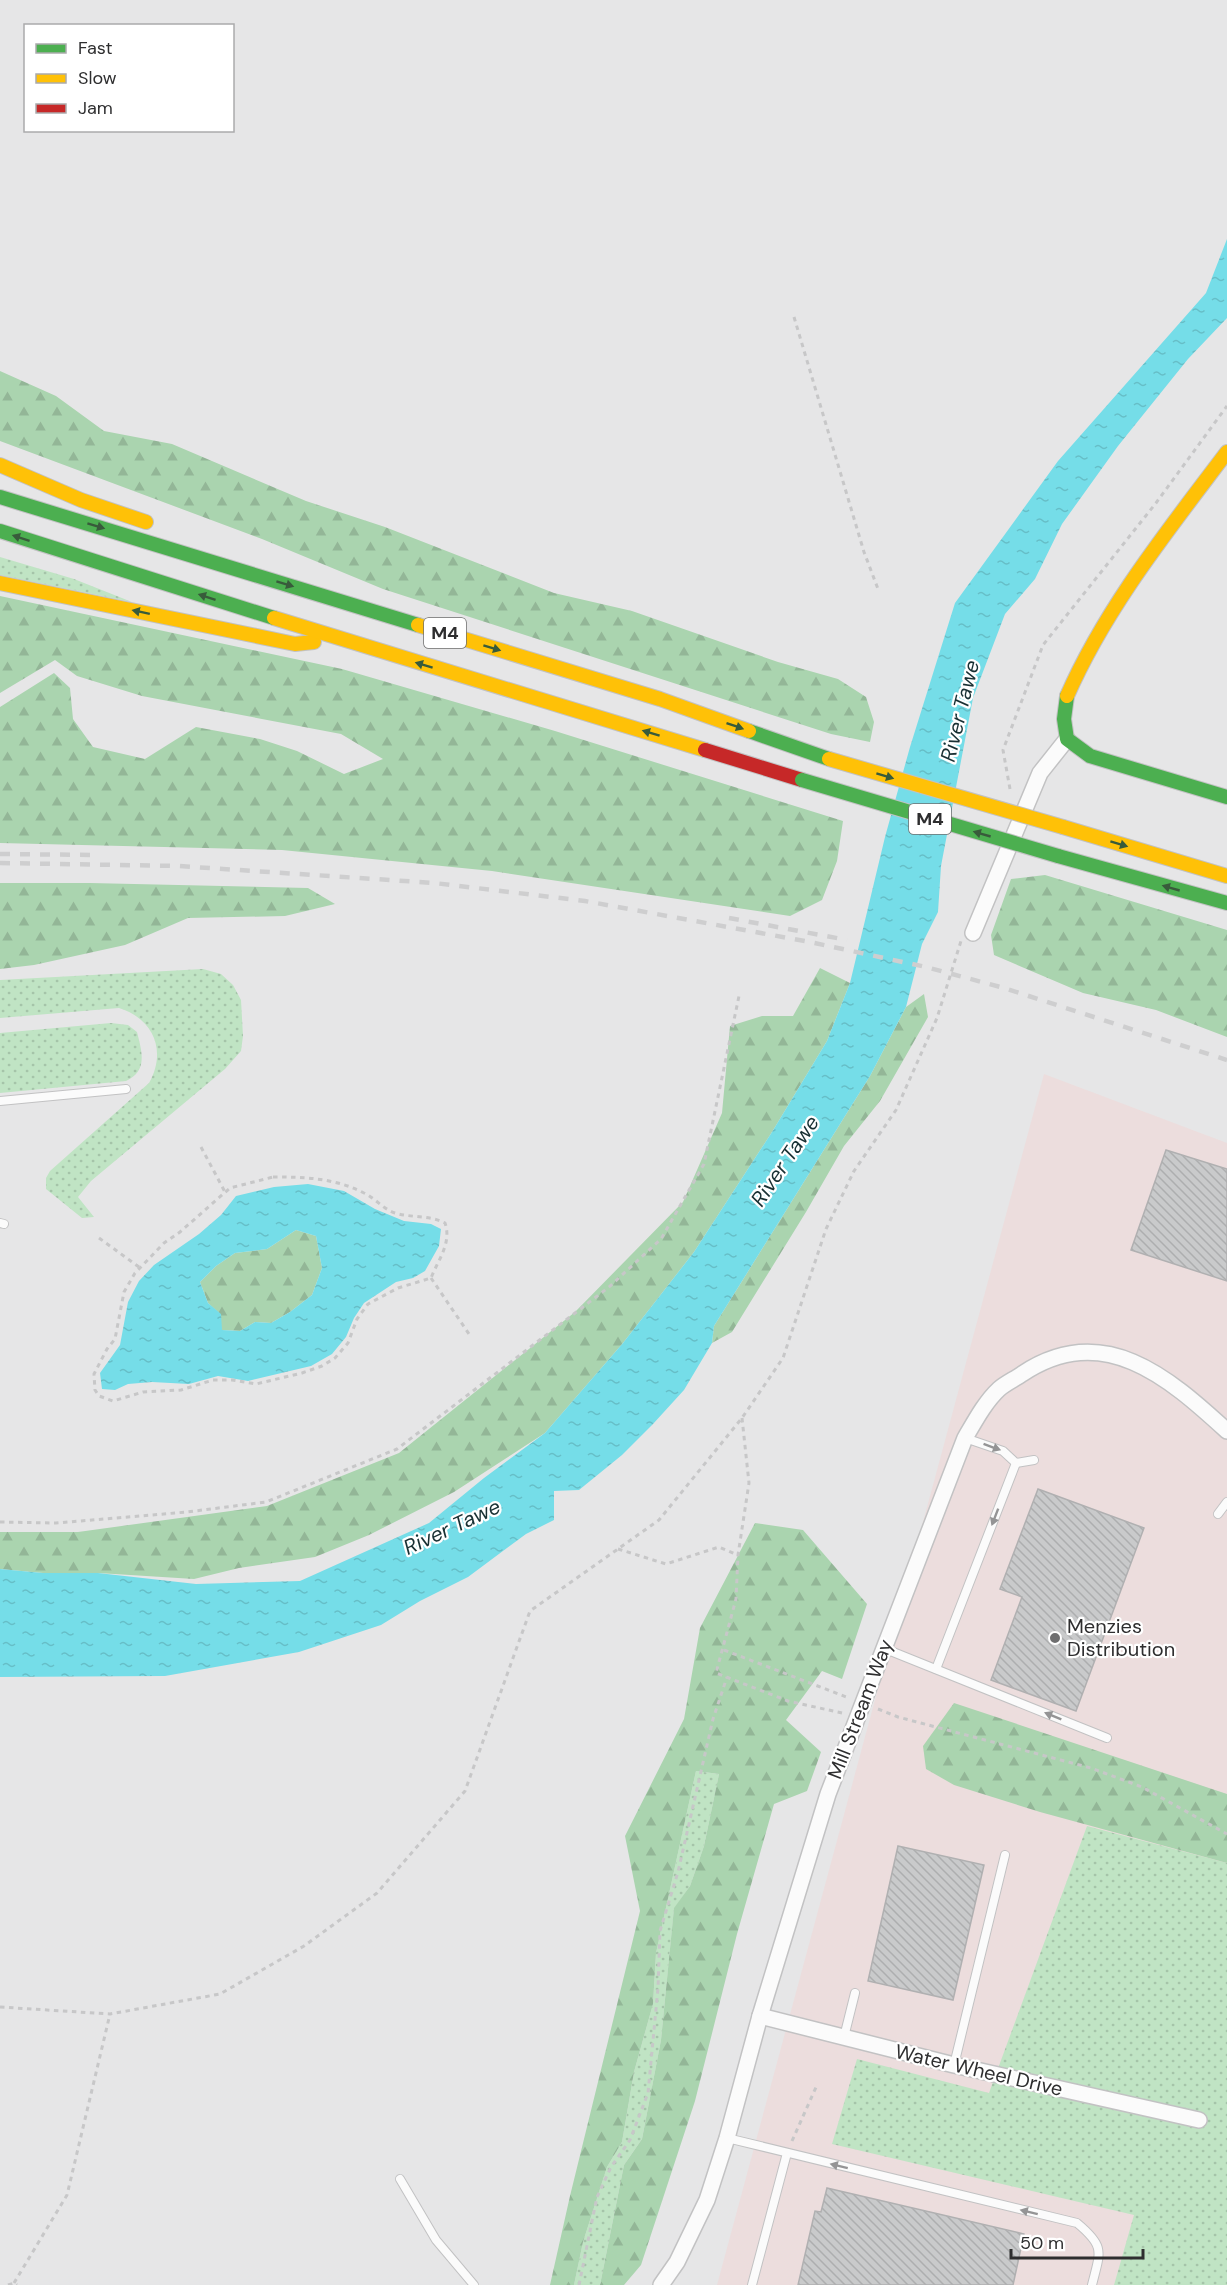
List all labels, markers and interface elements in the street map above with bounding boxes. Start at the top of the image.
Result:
legend [24,24,234,132]
text: Fast [78,36,113,60]
text: Slow [78,66,117,90]
text: Jam [78,96,113,120]
one-way arrow [87,522,105,531]
one-way arrow [12,533,30,542]
one-way arrow [276,580,294,590]
one-way arrow [198,592,216,601]
one-way arrow [132,606,150,616]
road number: M4 [424,618,466,648]
one-way arrow [483,644,501,653]
water label: River Tawe [934,657,986,765]
one-way arrow [415,660,433,669]
one-way arrow [726,721,744,731]
one-way arrow [642,728,660,737]
one-way arrow [876,771,894,781]
road number: M4 [909,804,951,834]
one-way arrow [973,829,991,838]
one-way arrow [1110,840,1128,849]
one-way arrow [1162,883,1180,892]
water label: River Tawe [744,1110,826,1212]
one-way arrow [983,1443,1001,1453]
water label: River Tawe [399,1492,505,1562]
one-way arrow [990,1508,999,1526]
place label: Menzies Distribution [1067,1613,1175,1662]
marker: Menzies Distribution [1048,1631,1062,1645]
street label: Mill Stream Way [821,1635,899,1783]
one-way arrow [1044,1711,1062,1720]
street label: Water Wheel Drive [893,2038,1065,2102]
one-way arrow [830,2160,848,2170]
one-way arrow [1020,2206,1038,2216]
scale bar [1011,2222,1143,2260]
text: 50 m [1020,2231,1064,2255]

